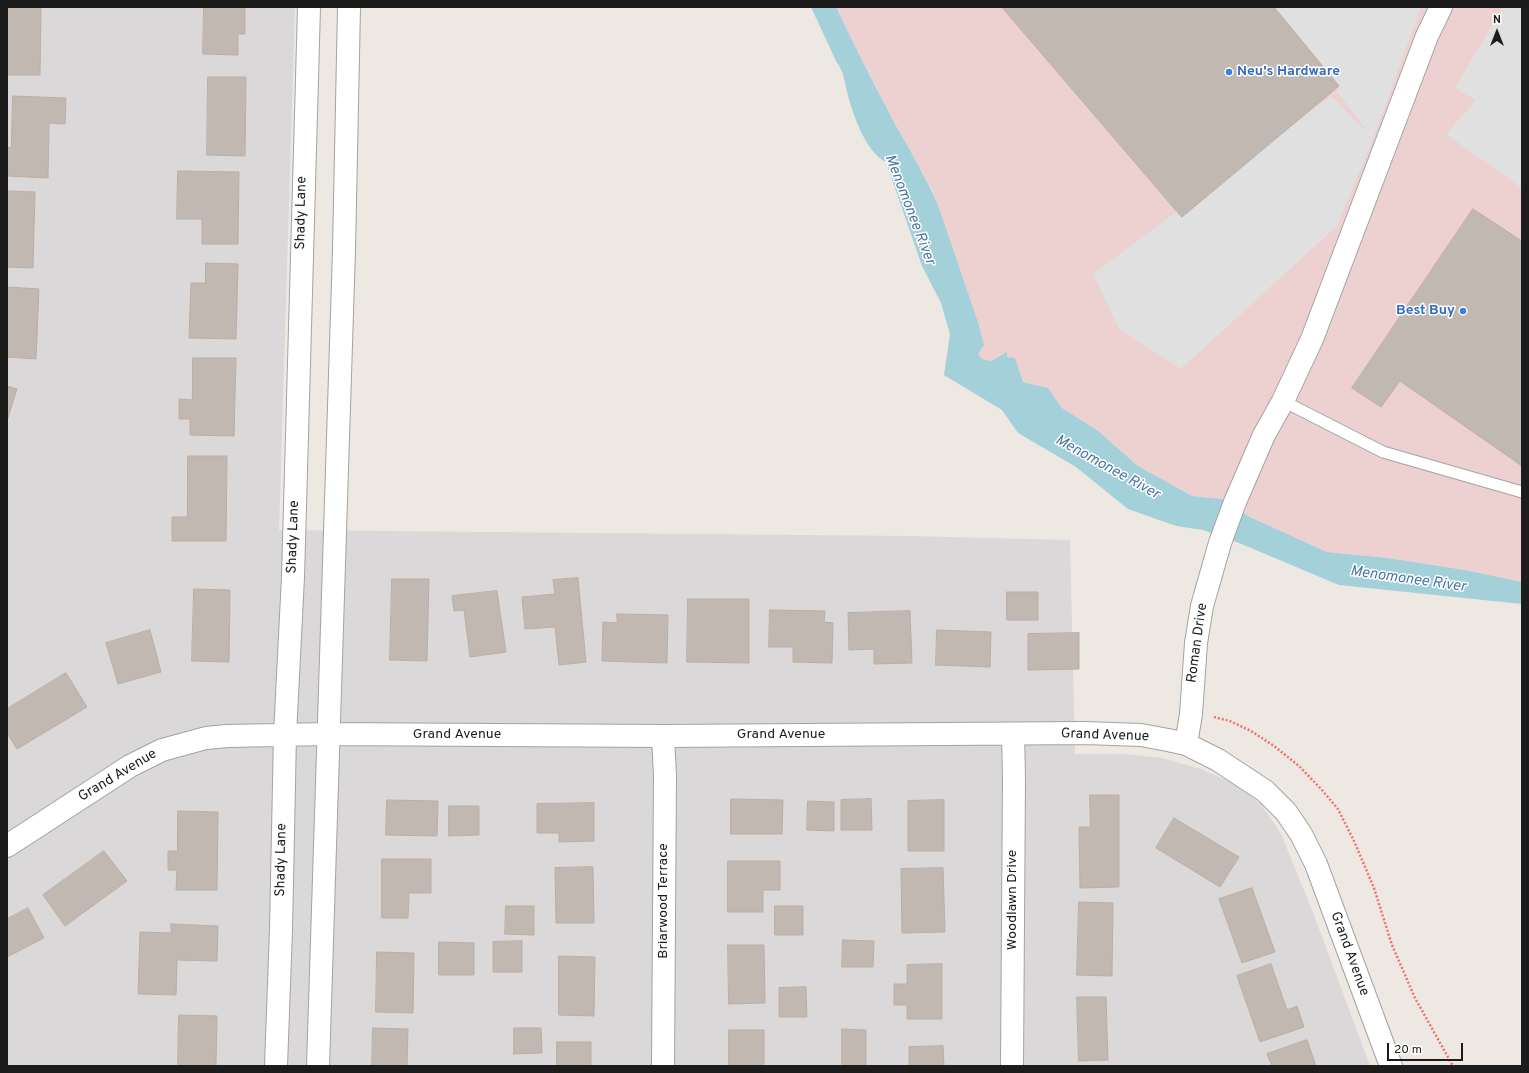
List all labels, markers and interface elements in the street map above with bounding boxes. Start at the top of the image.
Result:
north arrow [1477,12,1517,52]
text: N [1493,13,1501,27]
place label: Neu's Hardware [1237,64,1340,80]
marker: Neu's Hardware [1224,67,1234,77]
water label: Menomonee River [880,152,938,268]
street label: Shady Lane [293,176,311,250]
place label: Best Buy [1396,303,1455,319]
marker: Best Buy [1458,306,1468,316]
water label: Menomonee River [1052,432,1162,504]
street label: Shady Lane [284,500,304,574]
water label: Menomonee River [1349,563,1467,597]
street label: Roman Drive [1184,602,1212,684]
street label: Grand Avenue [1061,726,1149,746]
street label: Grand Avenue [413,727,501,743]
street label: Grand Avenue [737,727,825,743]
street label: Grand Avenue [76,746,160,806]
street label: Shady Lane [273,823,291,897]
street label: Briarwood Terrace [656,843,672,959]
street label: Woodlawn Drive [1005,850,1021,950]
street label: Grand Avenue [1326,910,1372,998]
scale bar [1389,1035,1465,1061]
text: 20 m [1394,1042,1422,1058]

